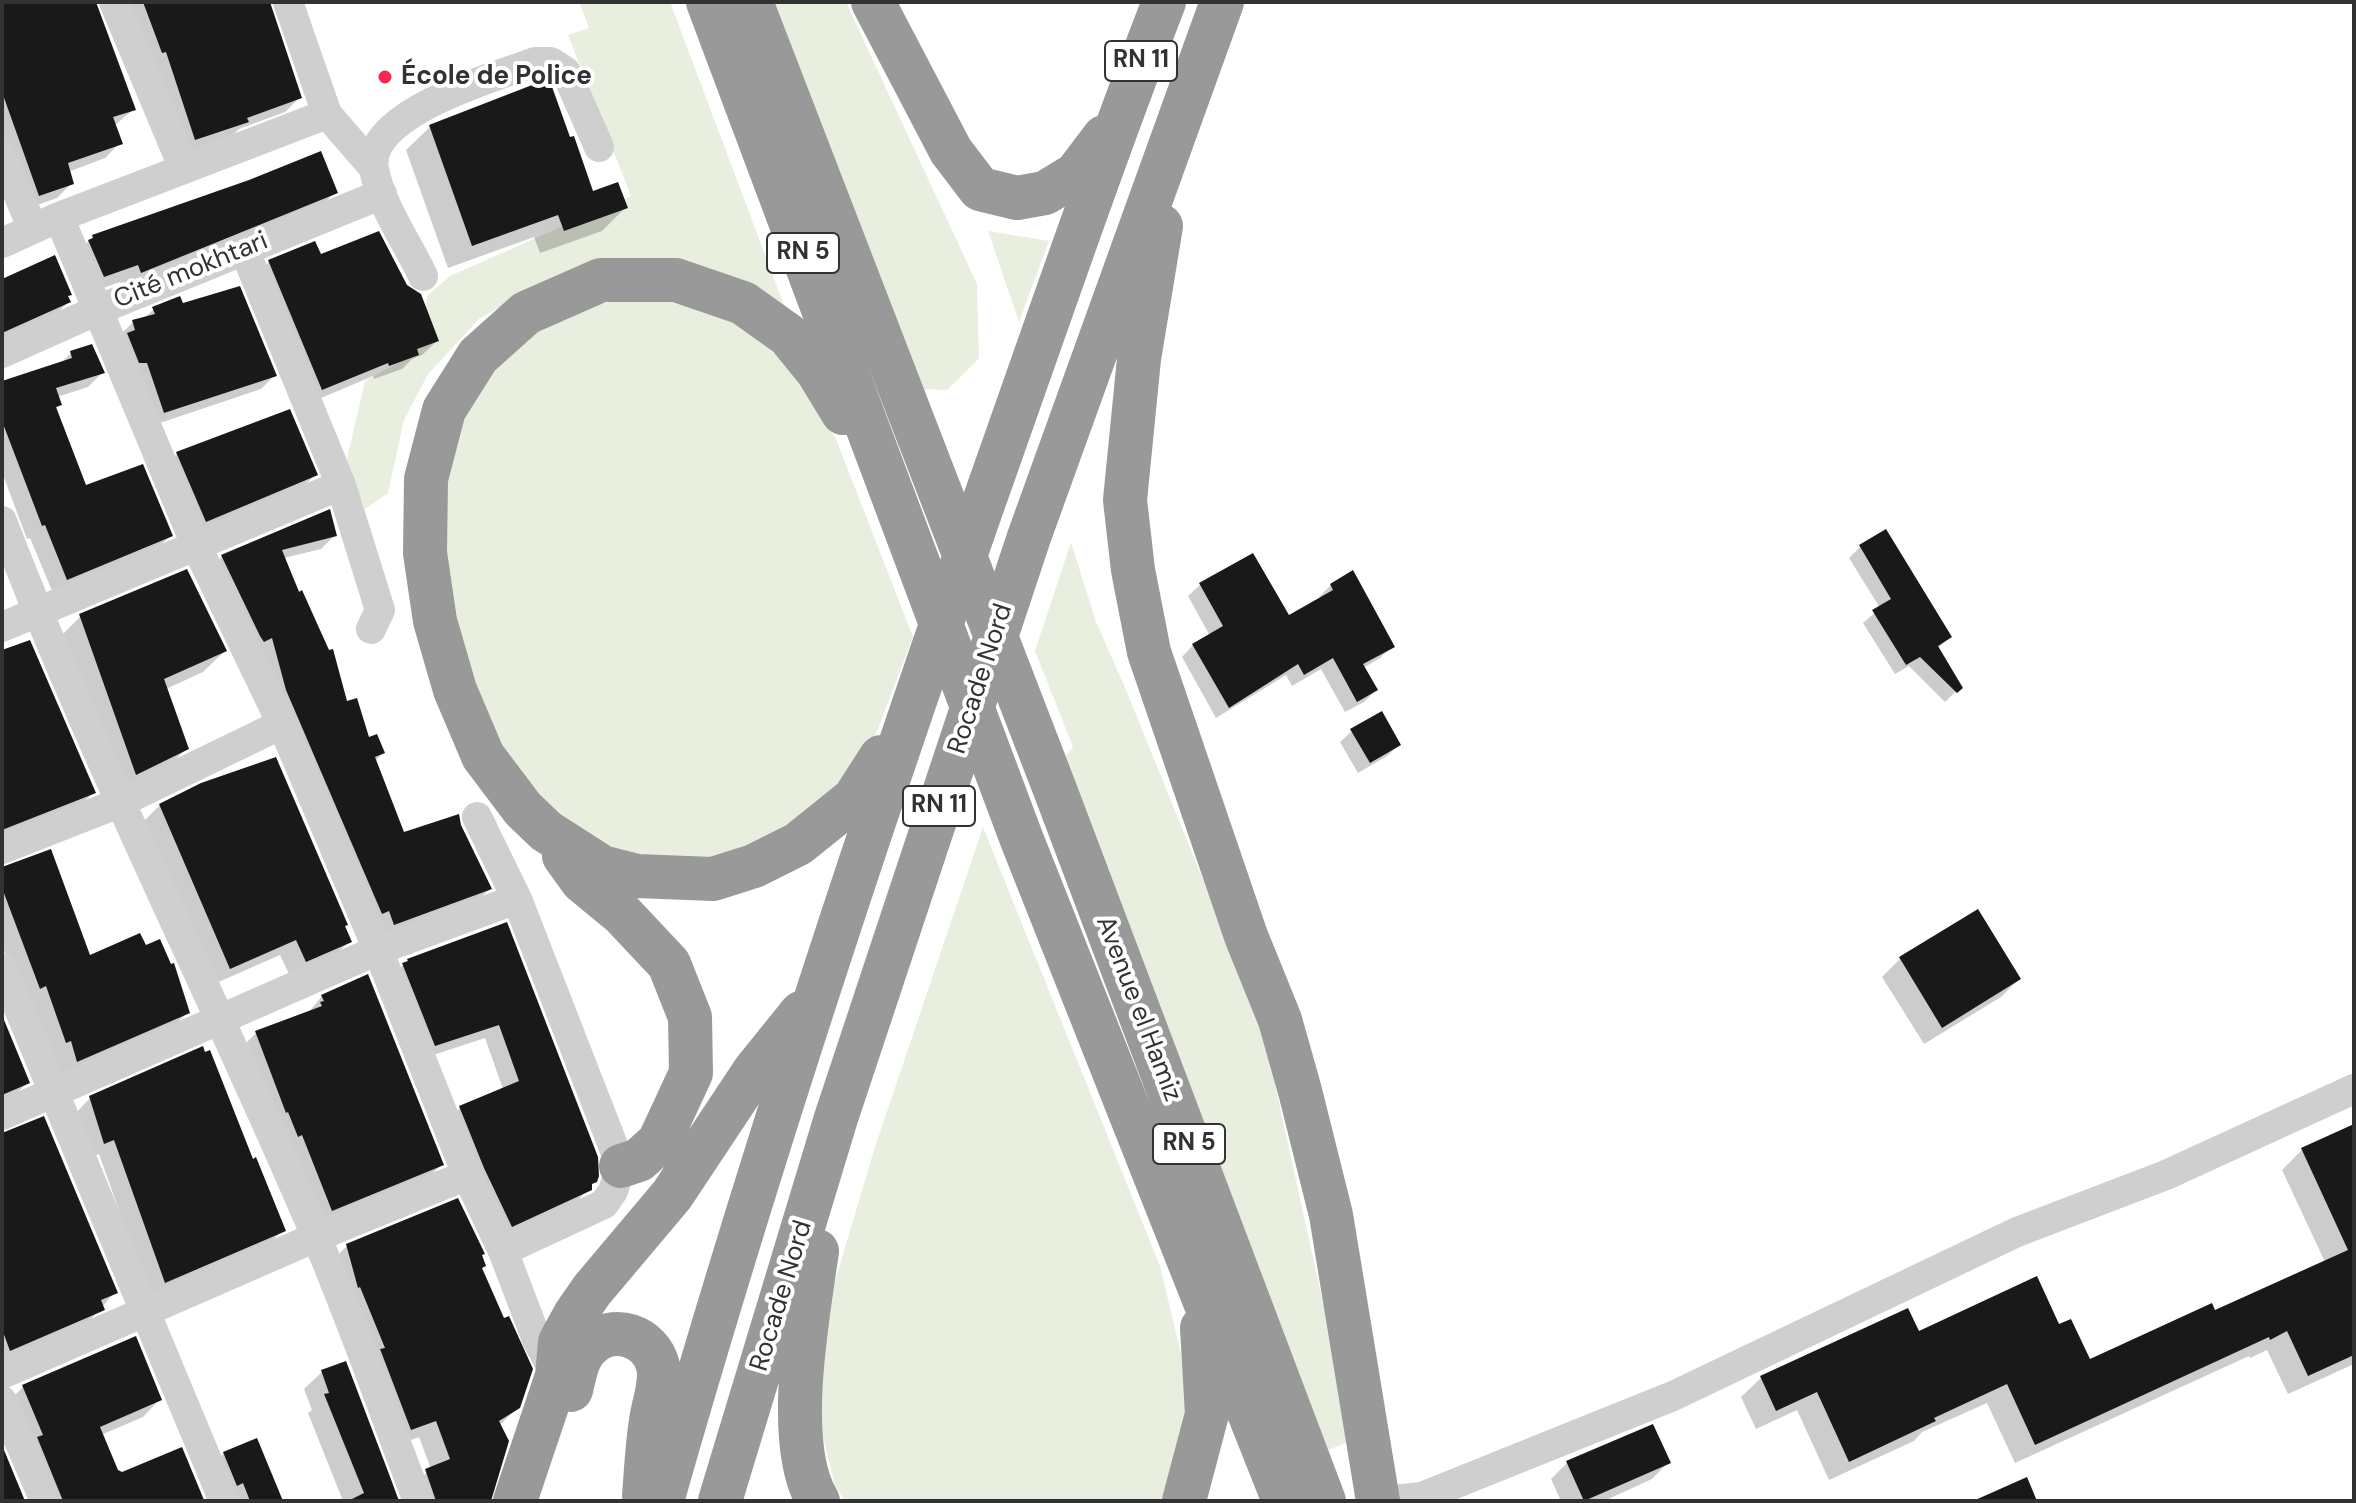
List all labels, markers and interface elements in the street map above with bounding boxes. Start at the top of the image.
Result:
road number: RN 11 [1105,41,1177,81]
place label: École de Police [401,61,592,93]
marker: École de Police [376,68,394,86]
street label: Cité mokhtari [109,226,273,316]
road number: RN 5 [767,233,839,273]
street label: Rocade Nord [942,600,1020,758]
road number: RN 11 [903,786,975,826]
street label: Avenue el Hamiz [1088,912,1188,1106]
road number: RN 5 [1153,1124,1225,1164]
street label: Rocade Nord [744,1217,820,1375]

